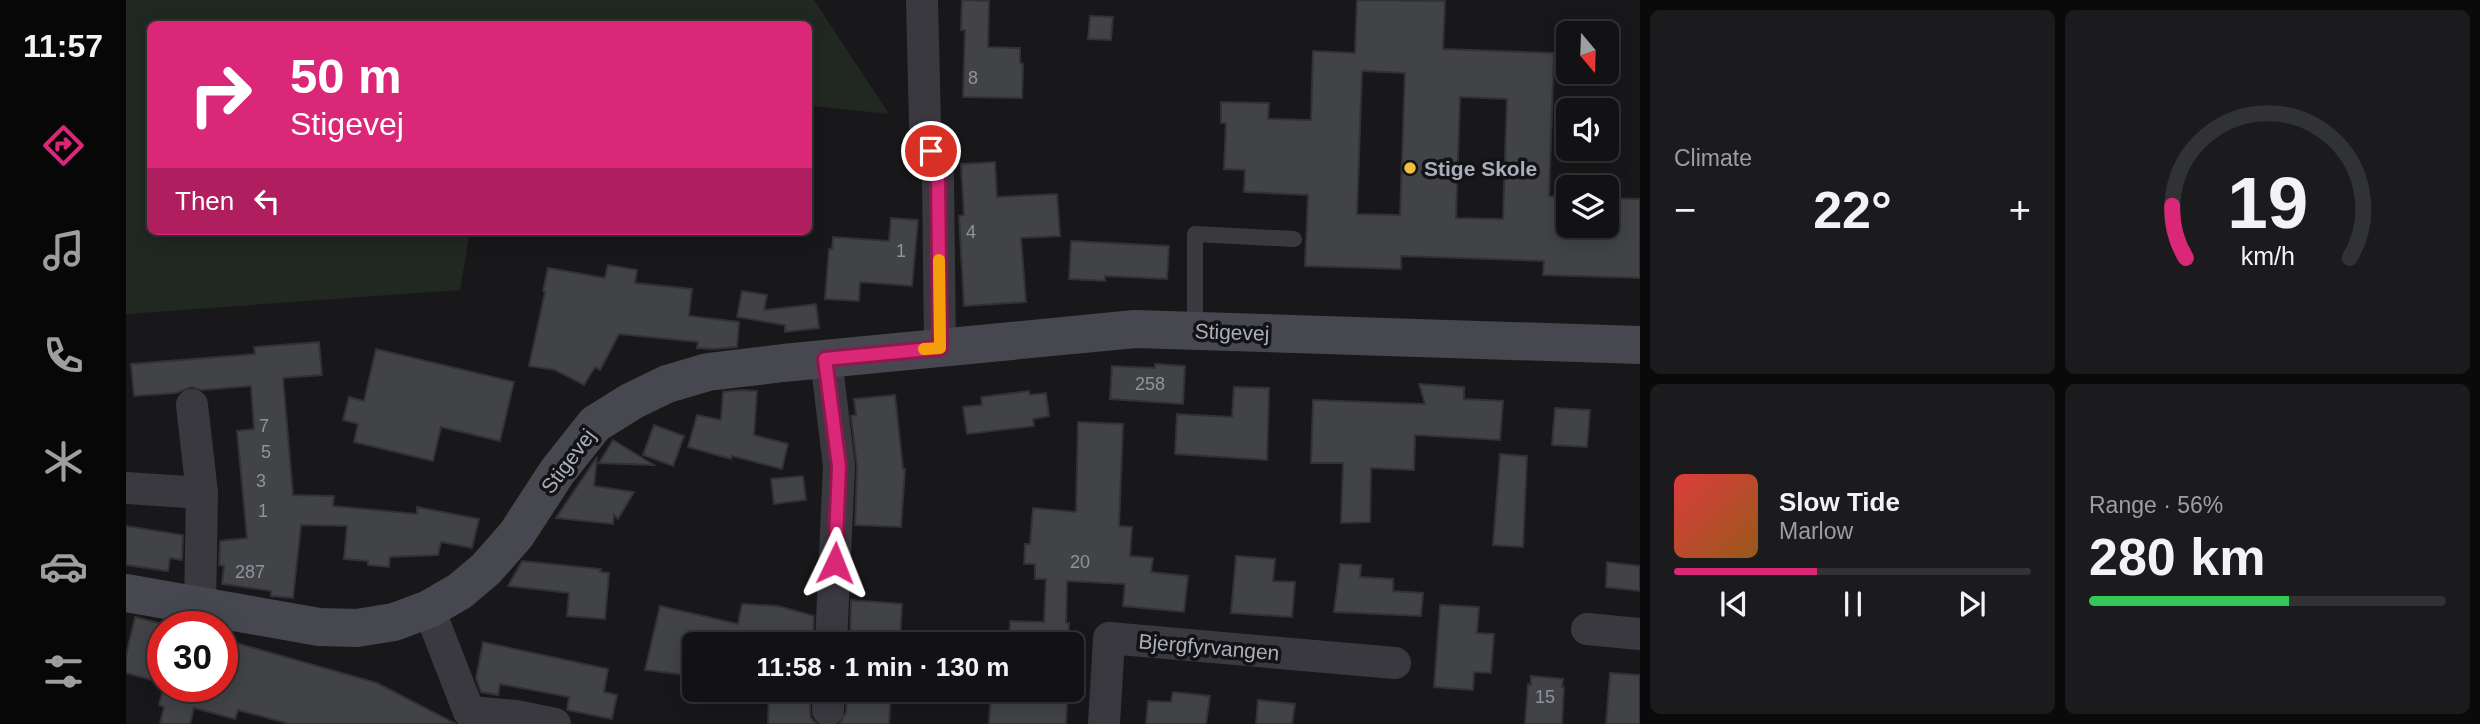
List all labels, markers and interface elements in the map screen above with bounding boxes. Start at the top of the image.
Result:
north arrow [1556,21,1619,84]
map controls [1556,21,1619,238]
text: 11:57 [23,28,103,64]
icon: right [175,49,266,140]
text: 50 m [290,49,402,103]
house number: 8 [968,68,978,88]
button: sound [1556,98,1619,161]
text: Stigevej [290,106,404,142]
icon: directions [39,121,88,170]
pin [901,121,961,181]
icon: arrive [912,132,950,170]
text: Climate [1674,145,1752,171]
place label: Stige Skole [1424,157,1537,180]
marker: Stige Skole [1402,160,1418,176]
text: 19 [2227,162,2308,243]
button: layers [1556,175,1619,238]
text: 22° [1813,181,1892,239]
icon: left [248,182,286,220]
text: Then [175,186,234,216]
text: − [1674,189,1696,231]
text: + [2009,189,2031,231]
house number: 4 [966,222,976,242]
icon: music [39,226,88,275]
house number: 1 [896,241,906,261]
text: km/h [2240,242,2295,270]
street label: Stigevej [1194,319,1270,345]
icon: phone [39,331,88,380]
house number: 258 [1135,374,1165,394]
house number: 7 [259,416,269,436]
street label: Stigevej [536,424,600,498]
icon: climate [39,437,88,486]
house number: 5 [261,442,271,462]
house number: 3 [256,471,266,491]
text: Slow Tide [1779,487,1900,517]
text: Range · 56% [2089,492,2223,518]
house number: 1 [258,501,268,521]
text: Marlow [1779,518,1853,544]
position arrow [798,526,872,600]
text: 280 km [2089,528,2265,586]
icon: car [39,542,88,591]
house number: 20 [1070,552,1090,572]
house number: 287 [235,562,265,582]
icon: previous [1715,585,1753,623]
icon: pause [1834,585,1872,623]
icon: next [1953,585,1991,623]
speed limit sign: 30 [147,611,238,702]
street label: Bjergfyrvangen [1138,629,1280,665]
icon: filters [39,647,88,696]
text: 11:58 · 1 min · 130 m [757,652,1009,682]
house number: 15 [1535,687,1555,707]

